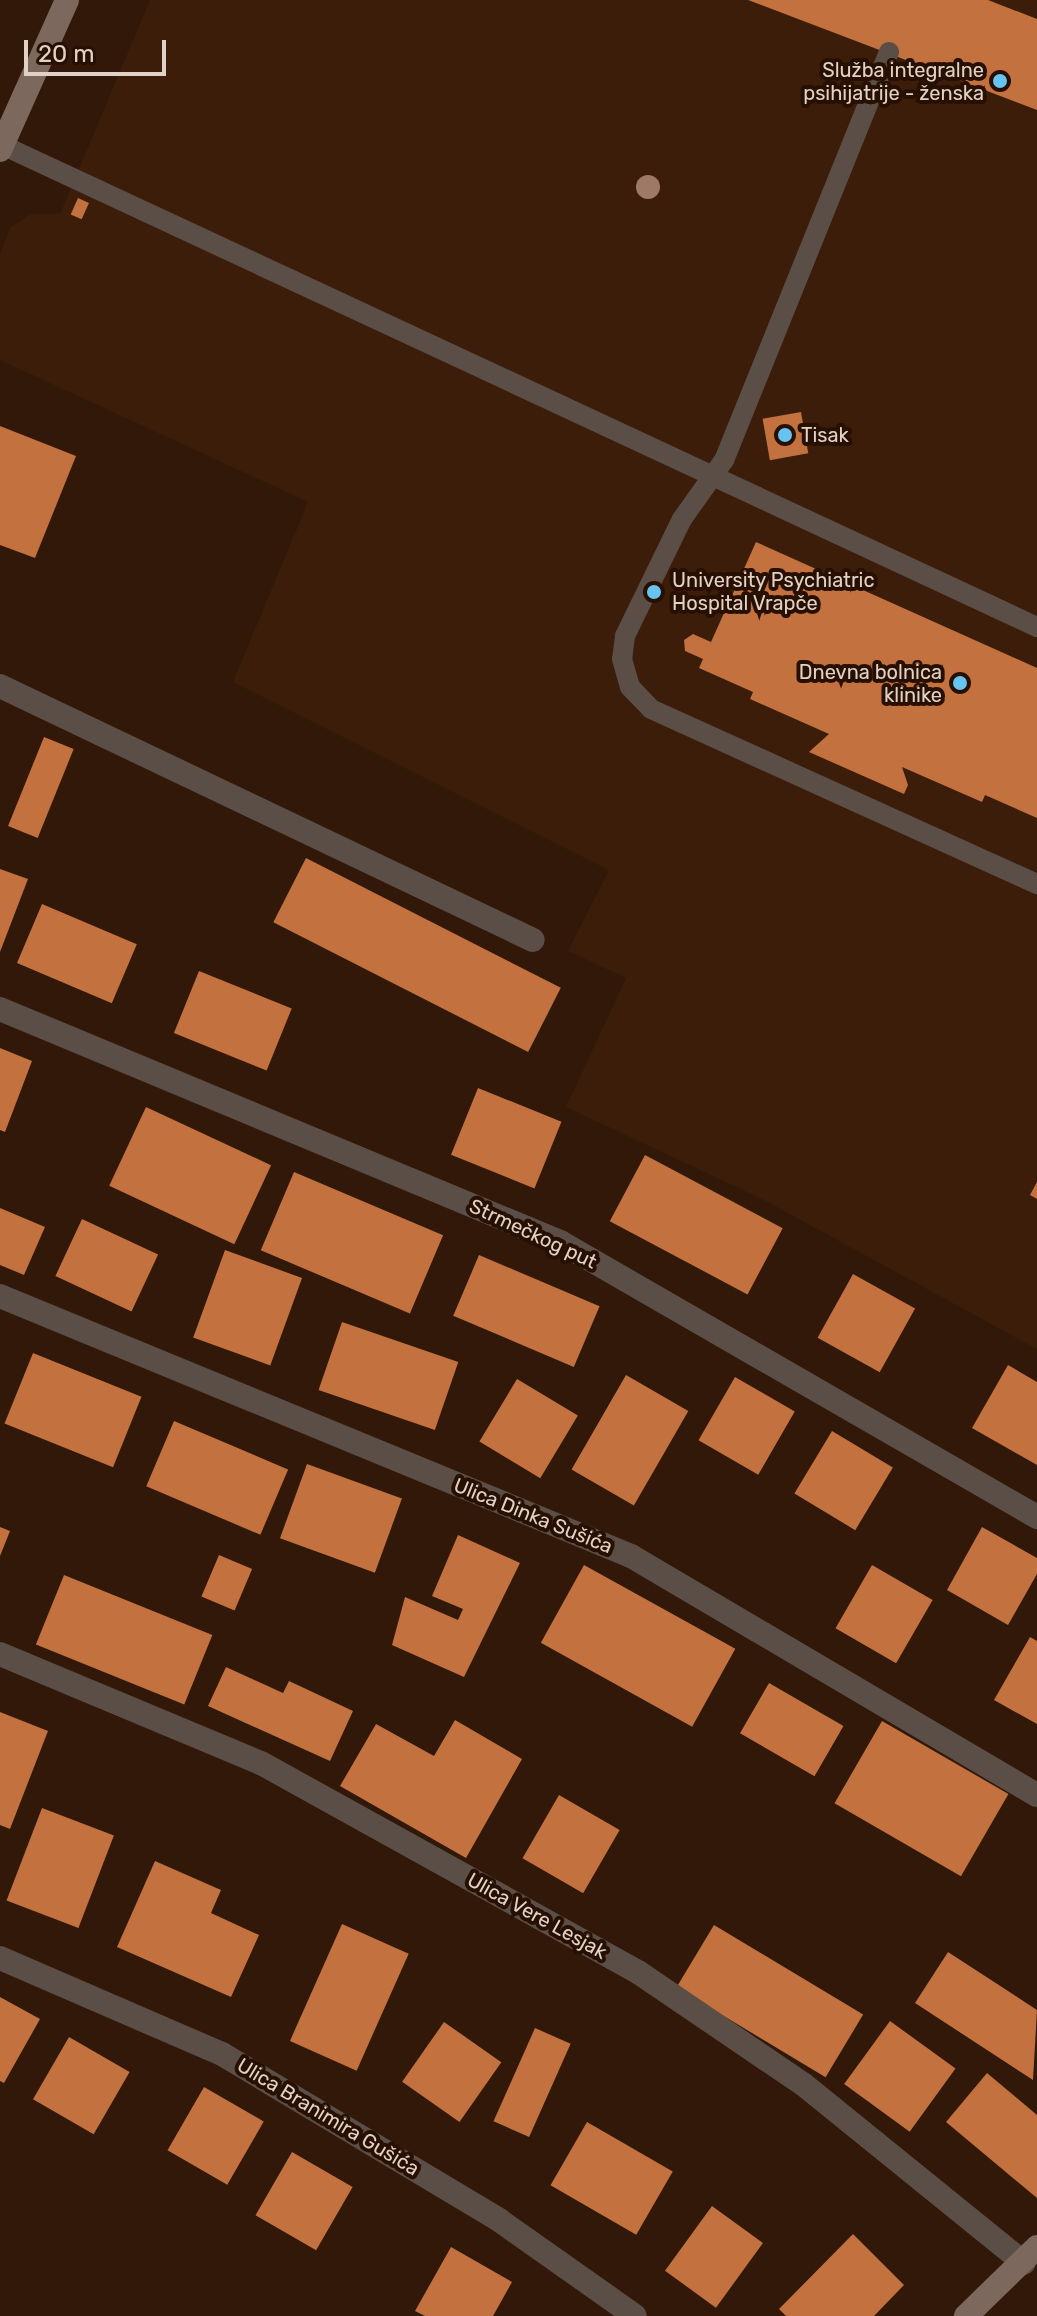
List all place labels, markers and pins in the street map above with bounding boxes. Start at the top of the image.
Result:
place label: Služba integralne psihijatrije - ženska [803,58,984,105]
marker: Služba integralne psihijatrije - ženska [991,72,1009,90]
place label: Tisak [801,423,849,447]
marker: Tisak [776,426,794,444]
place label: University Psychiatric Hospital Vrapče [672,568,875,615]
marker: University Psychiatric Hospital Vrapče [643,581,665,603]
place label: Dnevna bolnica klinike [799,660,942,707]
marker: Dnevna bolnica klinike [949,672,971,694]

